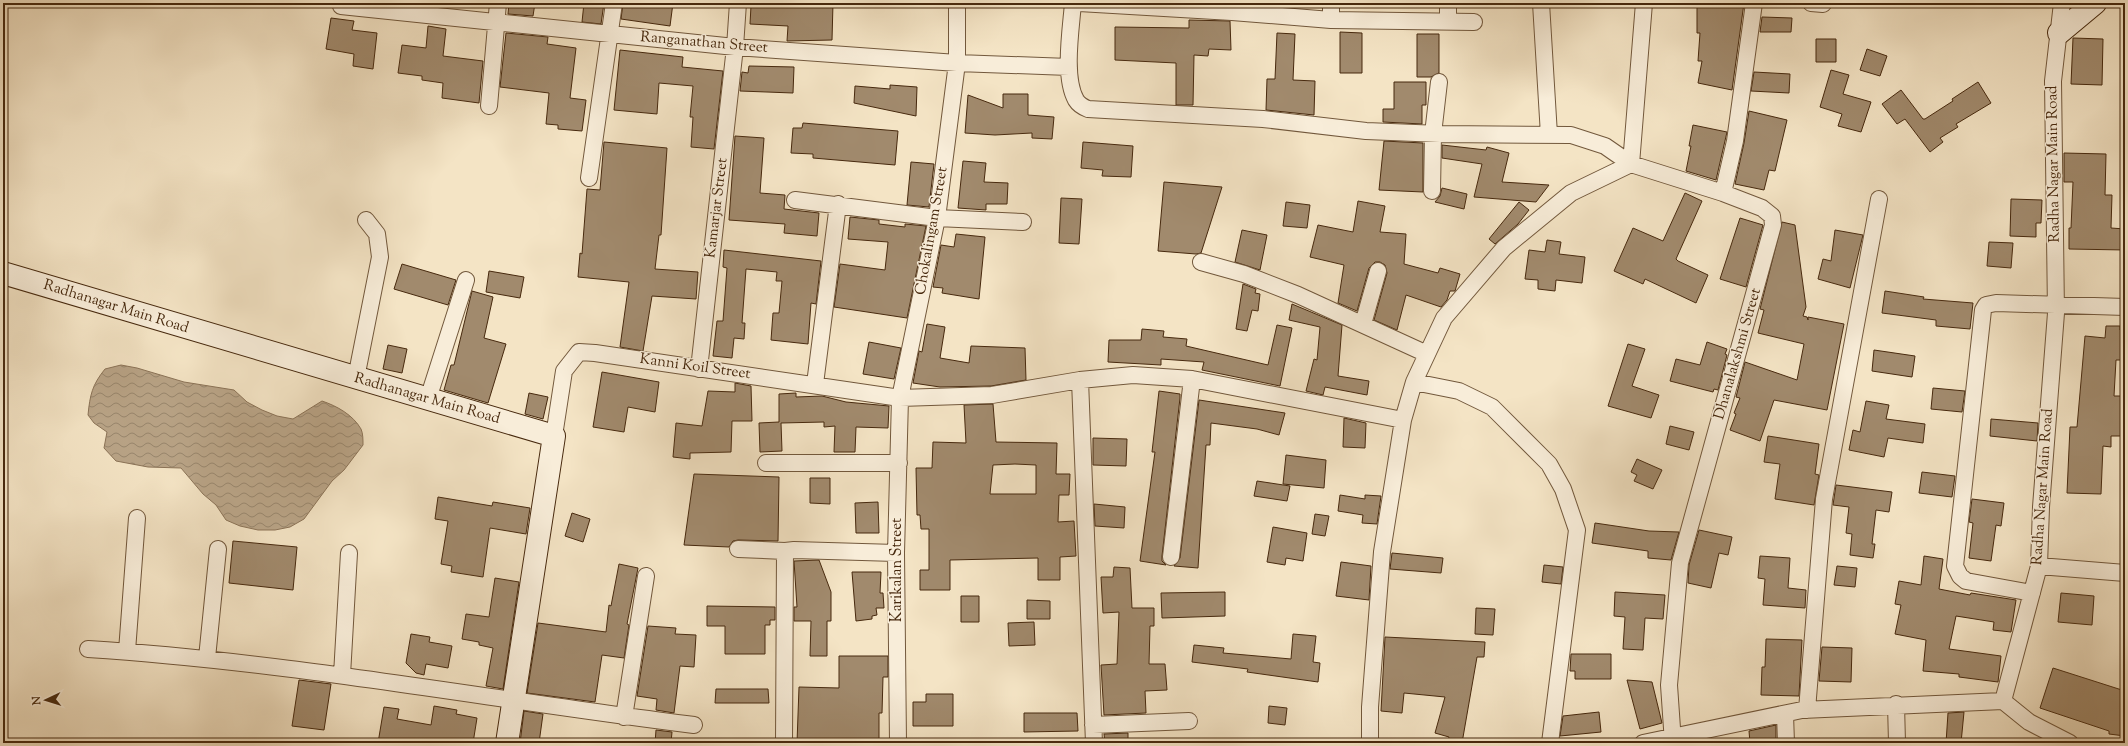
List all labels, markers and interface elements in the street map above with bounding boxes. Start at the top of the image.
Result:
street label: Ranganathan Street [639,27,769,59]
street label: Radha Nagar Main Road [2042,85,2066,243]
street label: Kamarjar Street [700,157,734,259]
street label: Chokalingam Street [910,165,954,297]
street label: Radhanagar Main Road [41,275,192,339]
street label: Dhanalakshmi Street [1709,286,1767,422]
street label: Kanni Koil Street [638,349,752,385]
street label: Radhanagar Main Road [352,368,503,430]
street label: Radha Nagar Main Road [2027,407,2059,566]
street label: Karikalan Street [887,518,908,622]
north arrow [26,680,66,720]
text: N [29,695,45,707]

